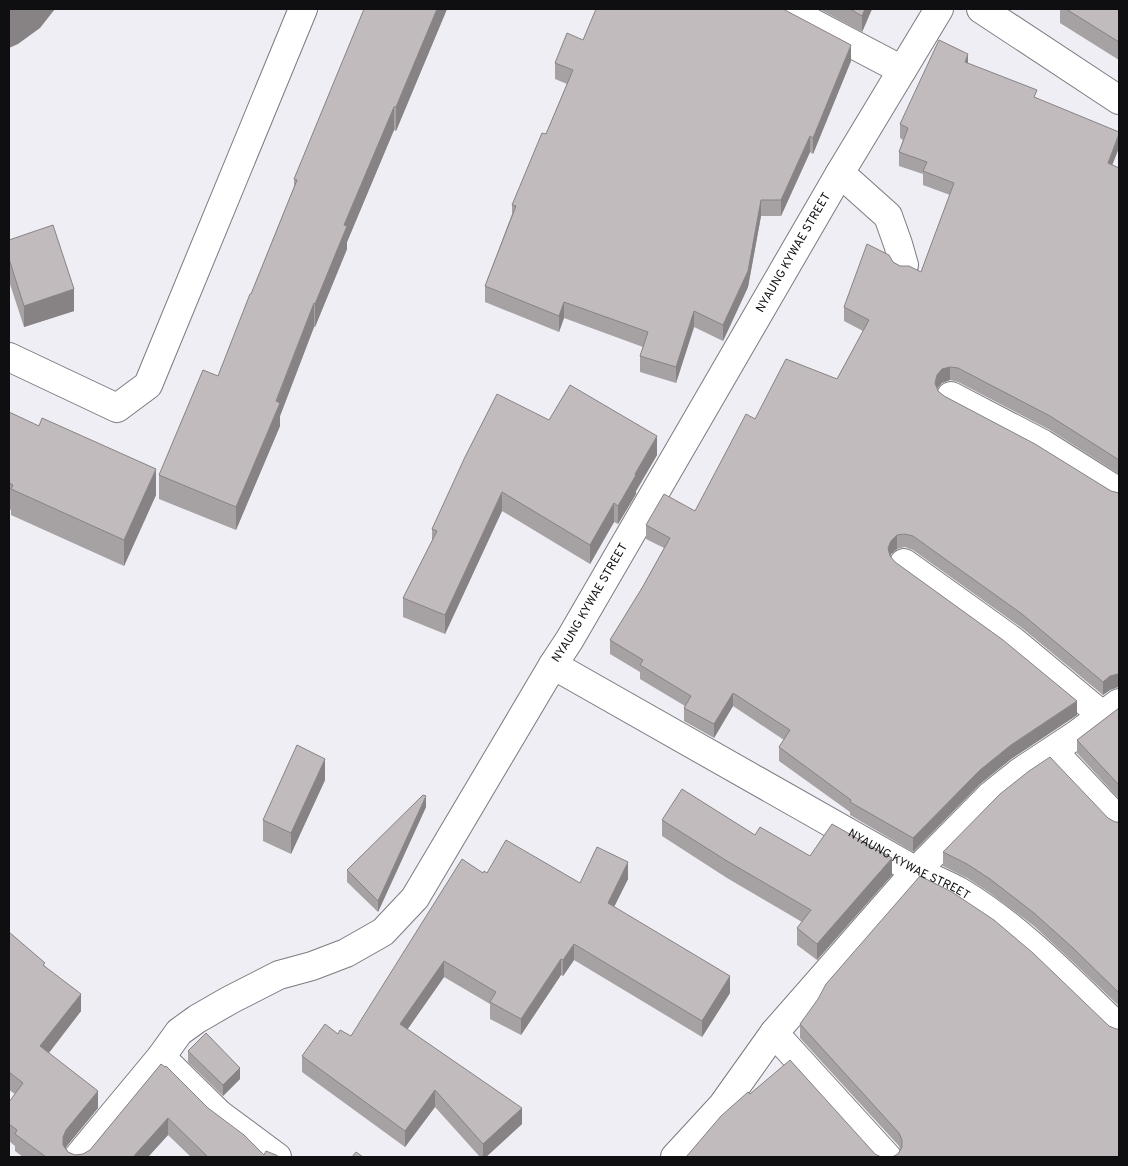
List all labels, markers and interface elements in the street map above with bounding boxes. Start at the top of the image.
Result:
street label: NYAUNG KYWAE STREET [753,190,835,316]
street label: NYAUNG KYWAE STREET [549,540,632,666]
street label: NYAUNG KYWAE STREET [845,826,973,904]

